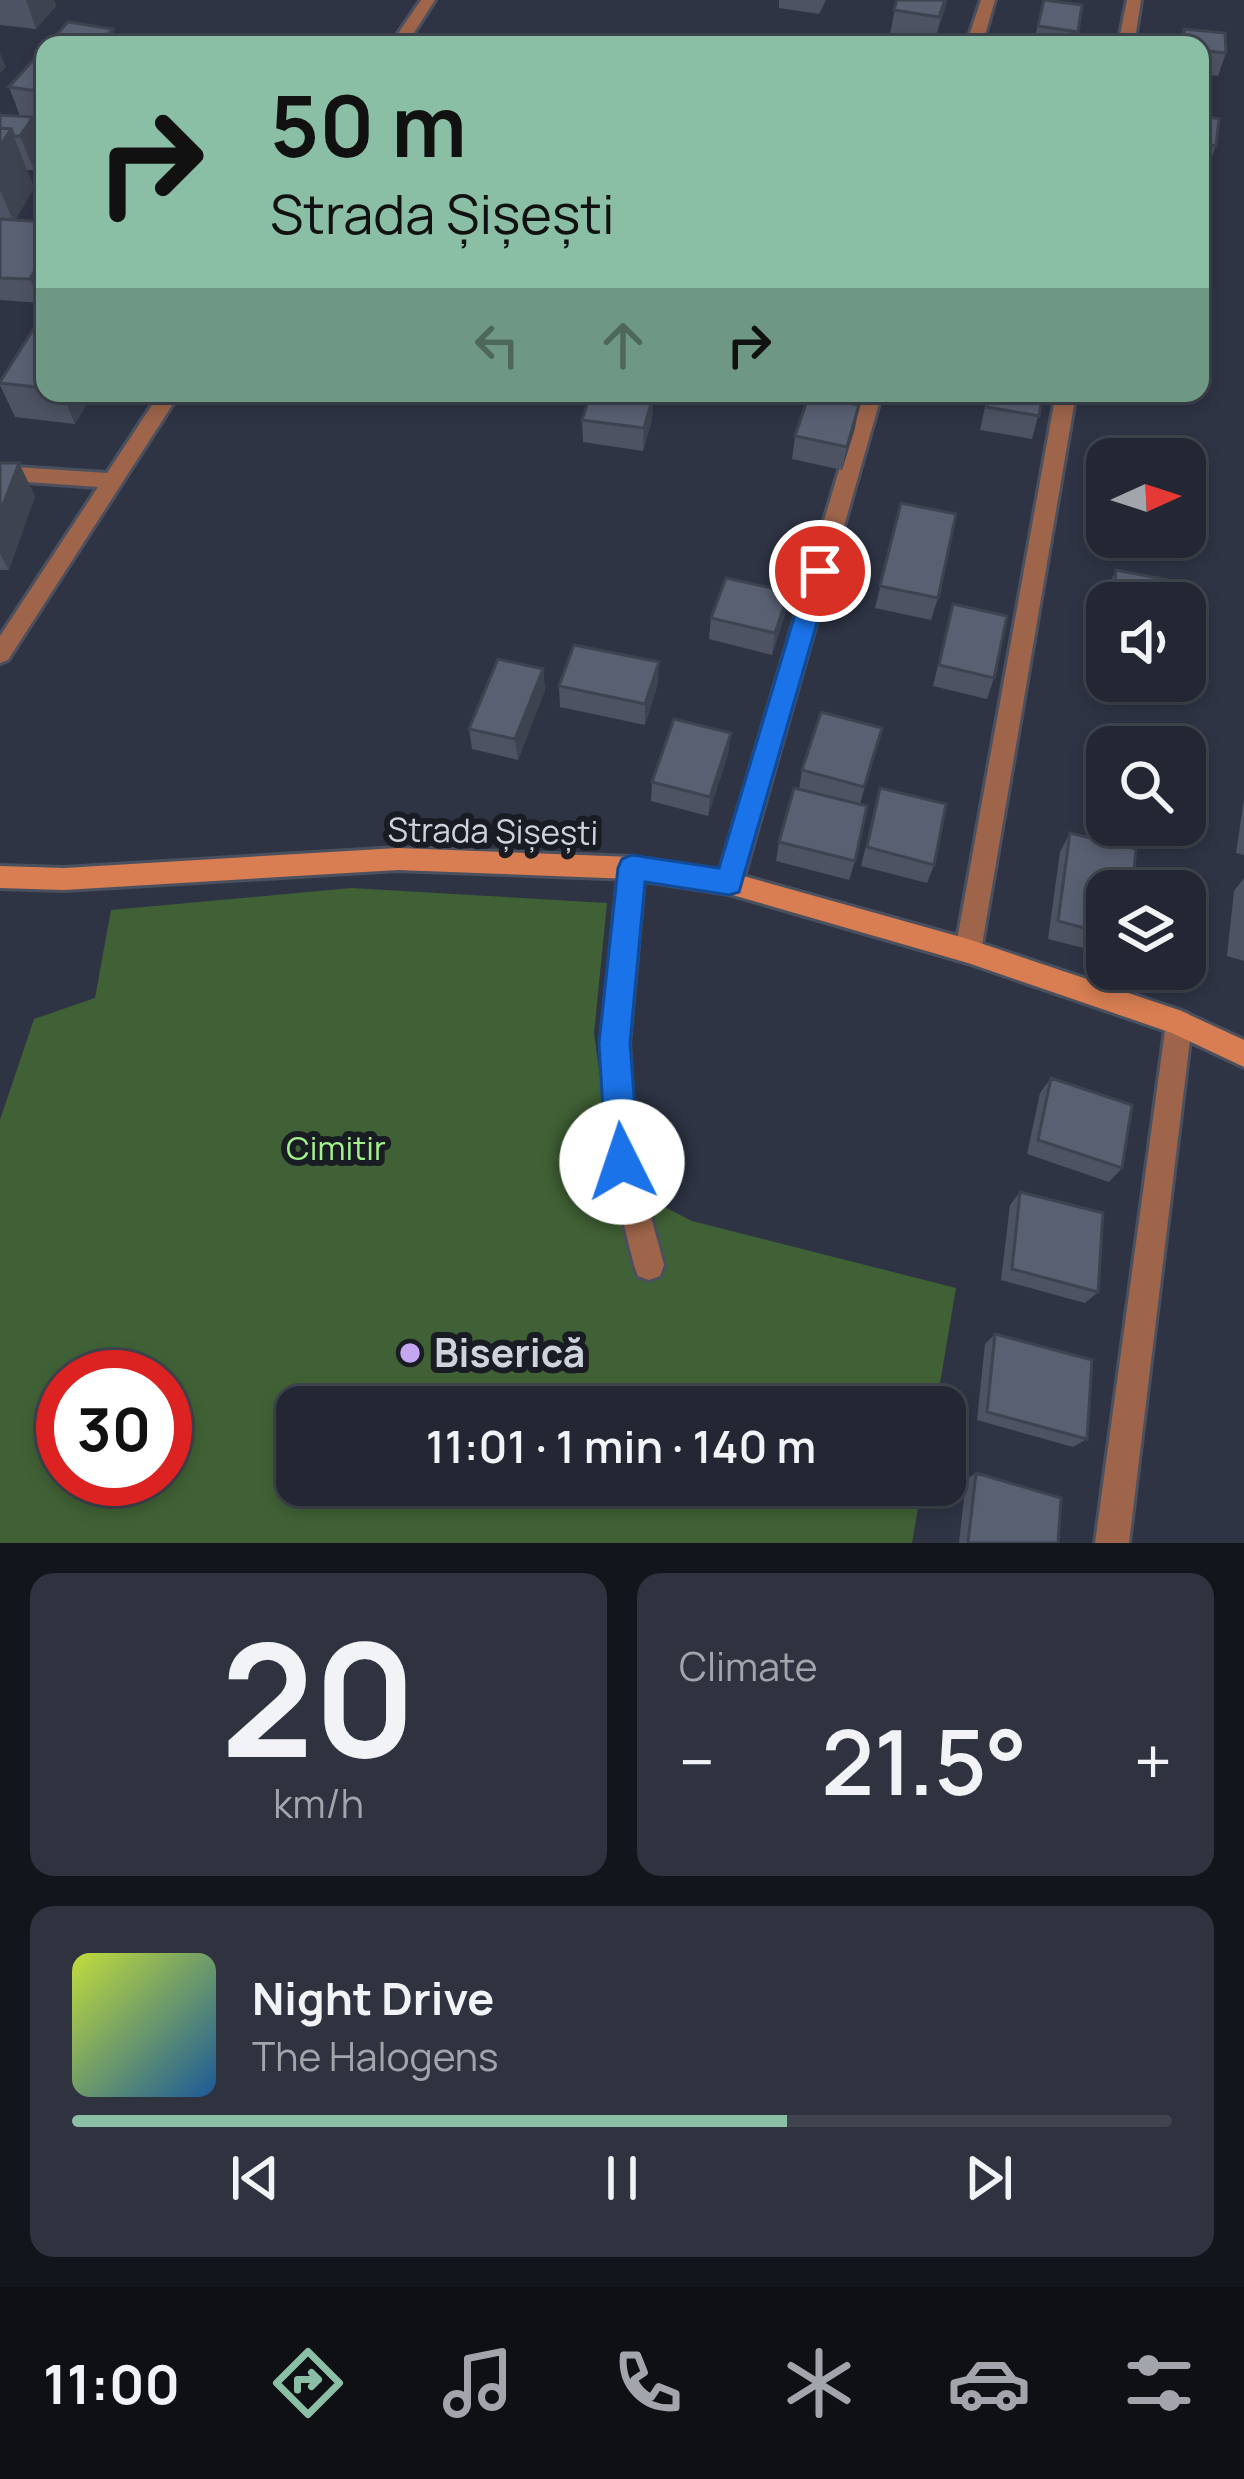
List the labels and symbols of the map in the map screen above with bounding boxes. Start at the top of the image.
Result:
north arrow [1086,438,1206,558]
pin [769,520,871,622]
street label: Strada Șișești [387,806,599,855]
position arrow [559,1099,685,1225]
park label: Cimitir [286,1125,386,1170]
place label: Biserică [434,1325,585,1379]
marker: Biserică [397,1340,423,1366]
speed limit sign: 30 [36,1350,192,1506]

